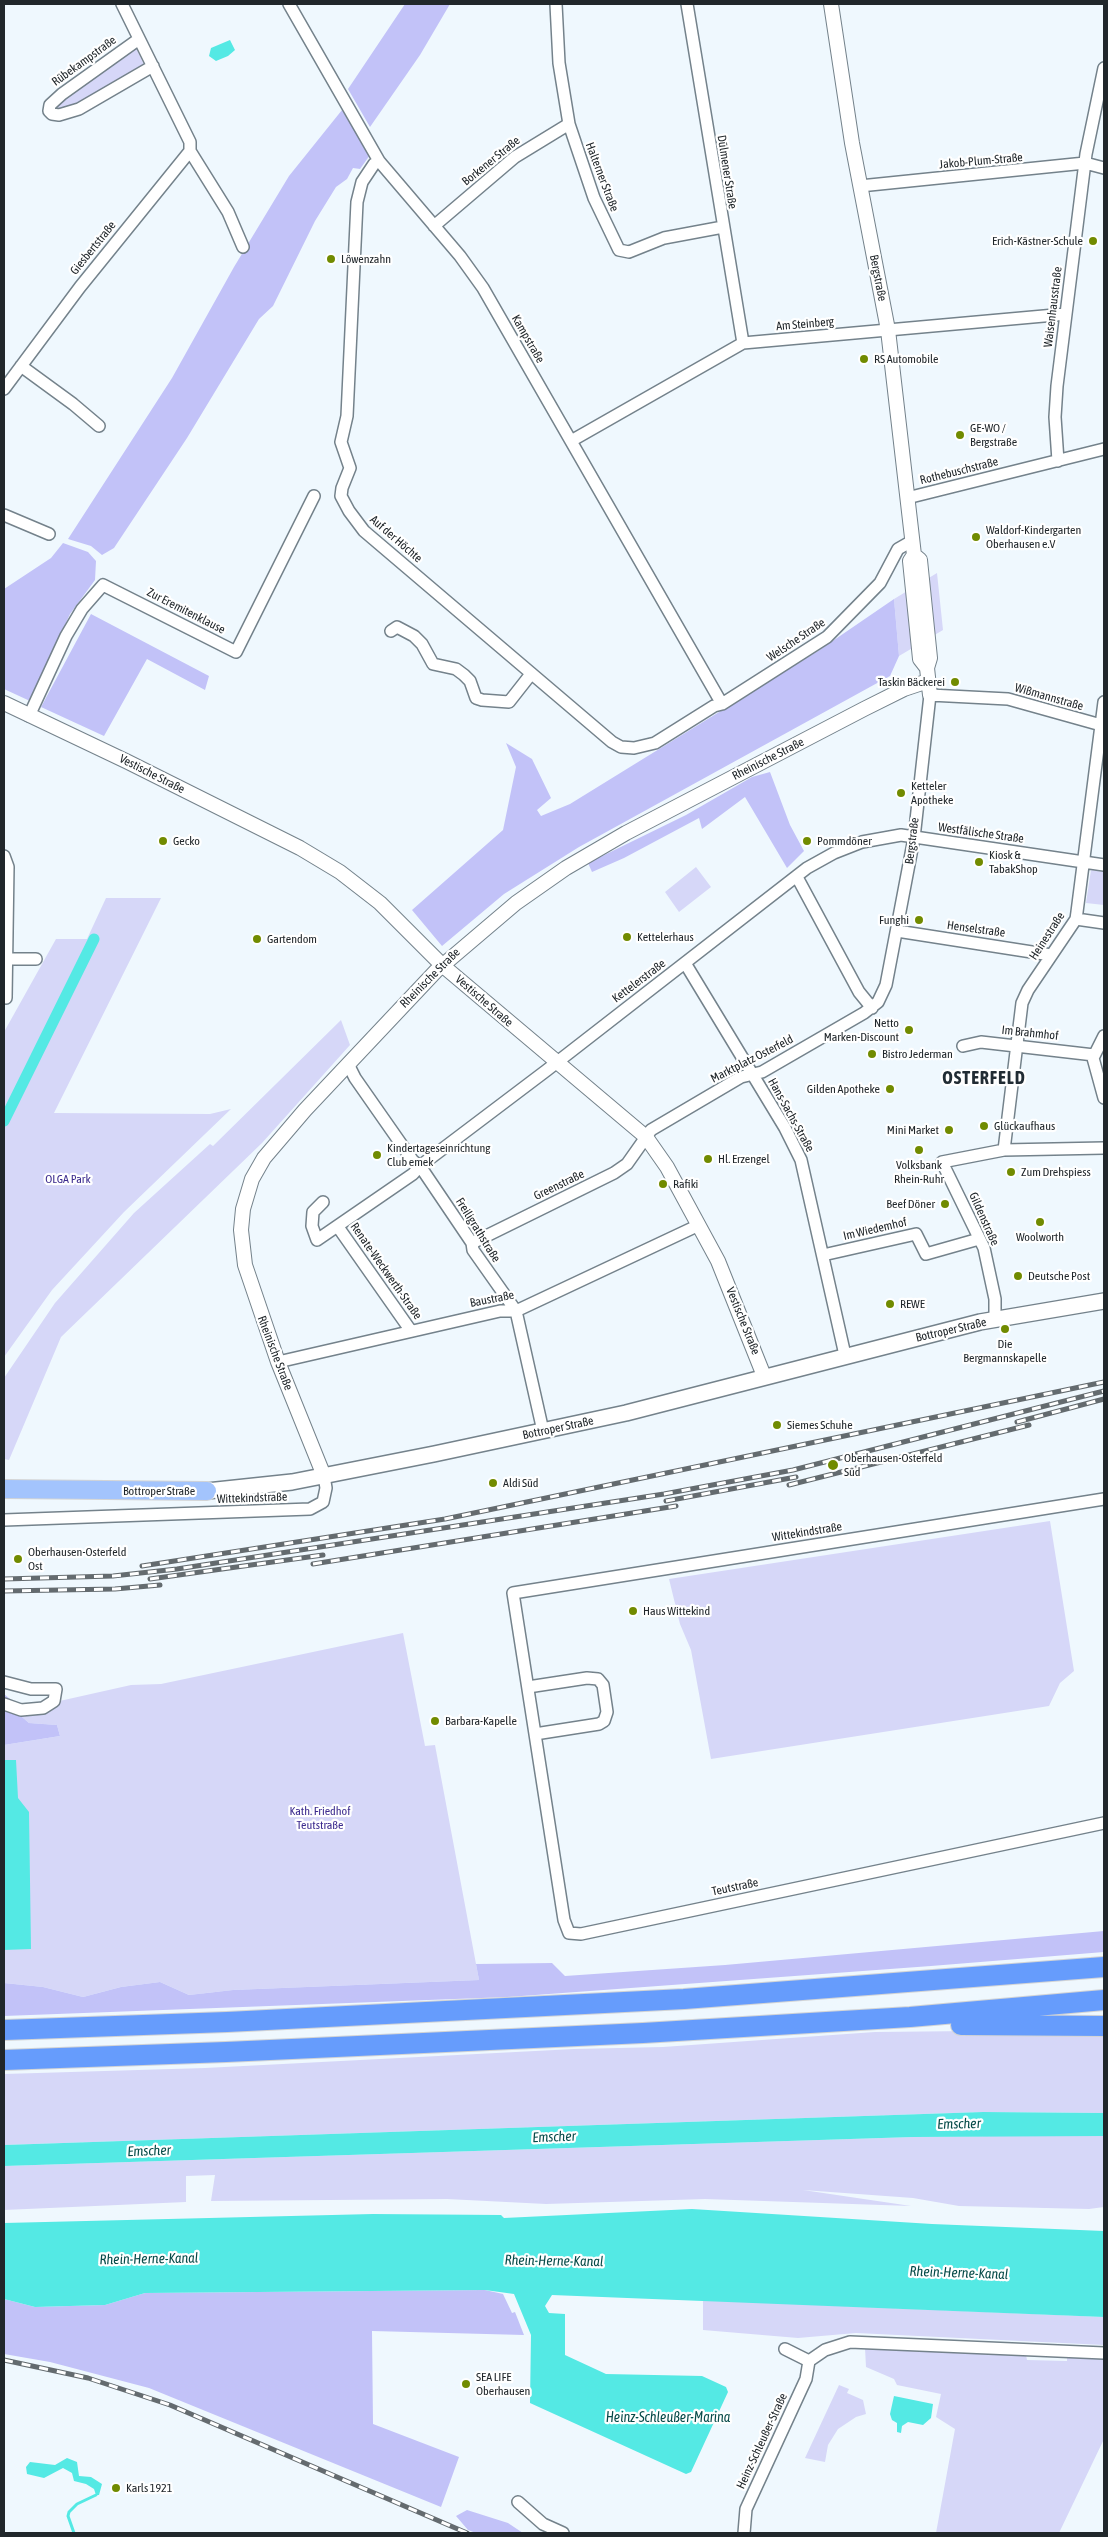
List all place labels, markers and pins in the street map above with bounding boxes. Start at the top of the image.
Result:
place label: Erich-Kästner-Schule [992,234,1083,248]
marker: Erich-Kästner-Schule [1087,235,1099,247]
place label: Löwenzahn [341,252,391,266]
marker: Löwenzahn [325,253,337,265]
place label: RS Automobile [874,352,939,366]
marker: RS Automobile [858,353,870,365]
place label: GE-WO / Bergstraße [970,421,1017,449]
marker: GE-WO / Bergstraße [954,429,966,441]
place label: Waldorf-Kindergarten Oberhausen e.V [986,523,1081,551]
marker: Waldorf-Kindergarten Oberhausen e.V [970,531,982,543]
place label: Taskin Bäckerei [878,675,945,689]
marker: Taskin Bäckerei [949,676,961,688]
place label: Ketteler Apotheke [911,779,953,807]
marker: Ketteler Apotheke [895,787,907,799]
place label: Gecko [173,834,200,848]
place label: Pommdöner [817,834,872,848]
marker: Gecko [157,835,169,847]
marker: Pommdöner [801,835,813,847]
place label: Kiosk & TabakShop [989,848,1038,876]
marker: Kiosk & TabakShop [973,856,985,868]
place label: Funghi [879,913,909,927]
marker: Funghi [913,914,925,926]
place label: Kettelerhaus [637,930,694,944]
marker: Kettelerhaus [621,931,633,943]
place label: Gartendom [267,932,317,946]
marker: Gartendom [251,933,263,945]
place label: Netto Marken-Discount [824,1016,899,1044]
marker: Netto Marken-Discount [903,1024,915,1036]
place label: Bistro Jederman [882,1047,953,1061]
marker: Bistro Jederman [866,1048,878,1060]
place label: Gilden Apotheke [807,1082,880,1096]
marker: Gilden Apotheke [884,1083,896,1095]
place label: Glückaufhaus [994,1119,1055,1133]
marker: Glückaufhaus [978,1120,990,1132]
place label: Mini Market [887,1123,939,1137]
marker: Mini Market [943,1124,955,1136]
place label: Kindertageseinrichtung Club emek [387,1141,490,1169]
marker: Volksbank Rhein-Ruhr [913,1144,925,1156]
marker: Kindertageseinrichtung Club emek [371,1149,383,1161]
place label: Hl. Erzengel [718,1152,770,1166]
marker: Hl. Erzengel [702,1153,714,1165]
place label: Volksbank Rhein-Ruhr [894,1158,944,1186]
place label: Zum Drehspiess [1021,1165,1091,1179]
marker: Zum Drehspiess [1005,1166,1017,1178]
place label: Rafiki [673,1177,698,1191]
marker: Rafiki [657,1178,669,1190]
place label: Beef Döner [886,1197,935,1211]
marker: Beef Döner [939,1198,951,1210]
marker: Woolworth [1034,1216,1046,1228]
place label: Woolworth [1016,1230,1064,1244]
place label: Deutsche Post [1028,1269,1090,1283]
marker: Deutsche Post [1012,1270,1024,1282]
place label: REWE [900,1297,925,1311]
marker: REWE [884,1298,896,1310]
marker: Die Bergmannskapelle [999,1323,1011,1335]
place label: Die Bergmannskapelle [963,1337,1047,1365]
place label: Siemes Schuhe [787,1418,853,1432]
marker: Siemes Schuhe [771,1419,783,1431]
place label: Oberhausen-Osterfeld Süd [844,1451,942,1479]
marker: Oberhausen-Osterfeld Süd [826,1458,840,1472]
place label: Aldi Süd [503,1476,539,1490]
marker: Aldi Süd [487,1477,499,1489]
place label: Oberhausen-Osterfeld Ost [28,1545,126,1573]
marker: Oberhausen-Osterfeld Ost [12,1553,24,1565]
place label: Haus Wittekind [643,1604,710,1618]
marker: Haus Wittekind [627,1605,639,1617]
place label: Barbara-Kapelle [445,1714,517,1728]
marker: Barbara-Kapelle [429,1715,441,1727]
place label: SEA LIFE Oberhausen [476,2370,530,2398]
marker: SEA LIFE Oberhausen [460,2378,472,2390]
place label: Karls 1921 [126,2481,172,2495]
marker: Karls 1921 [110,2482,122,2494]

